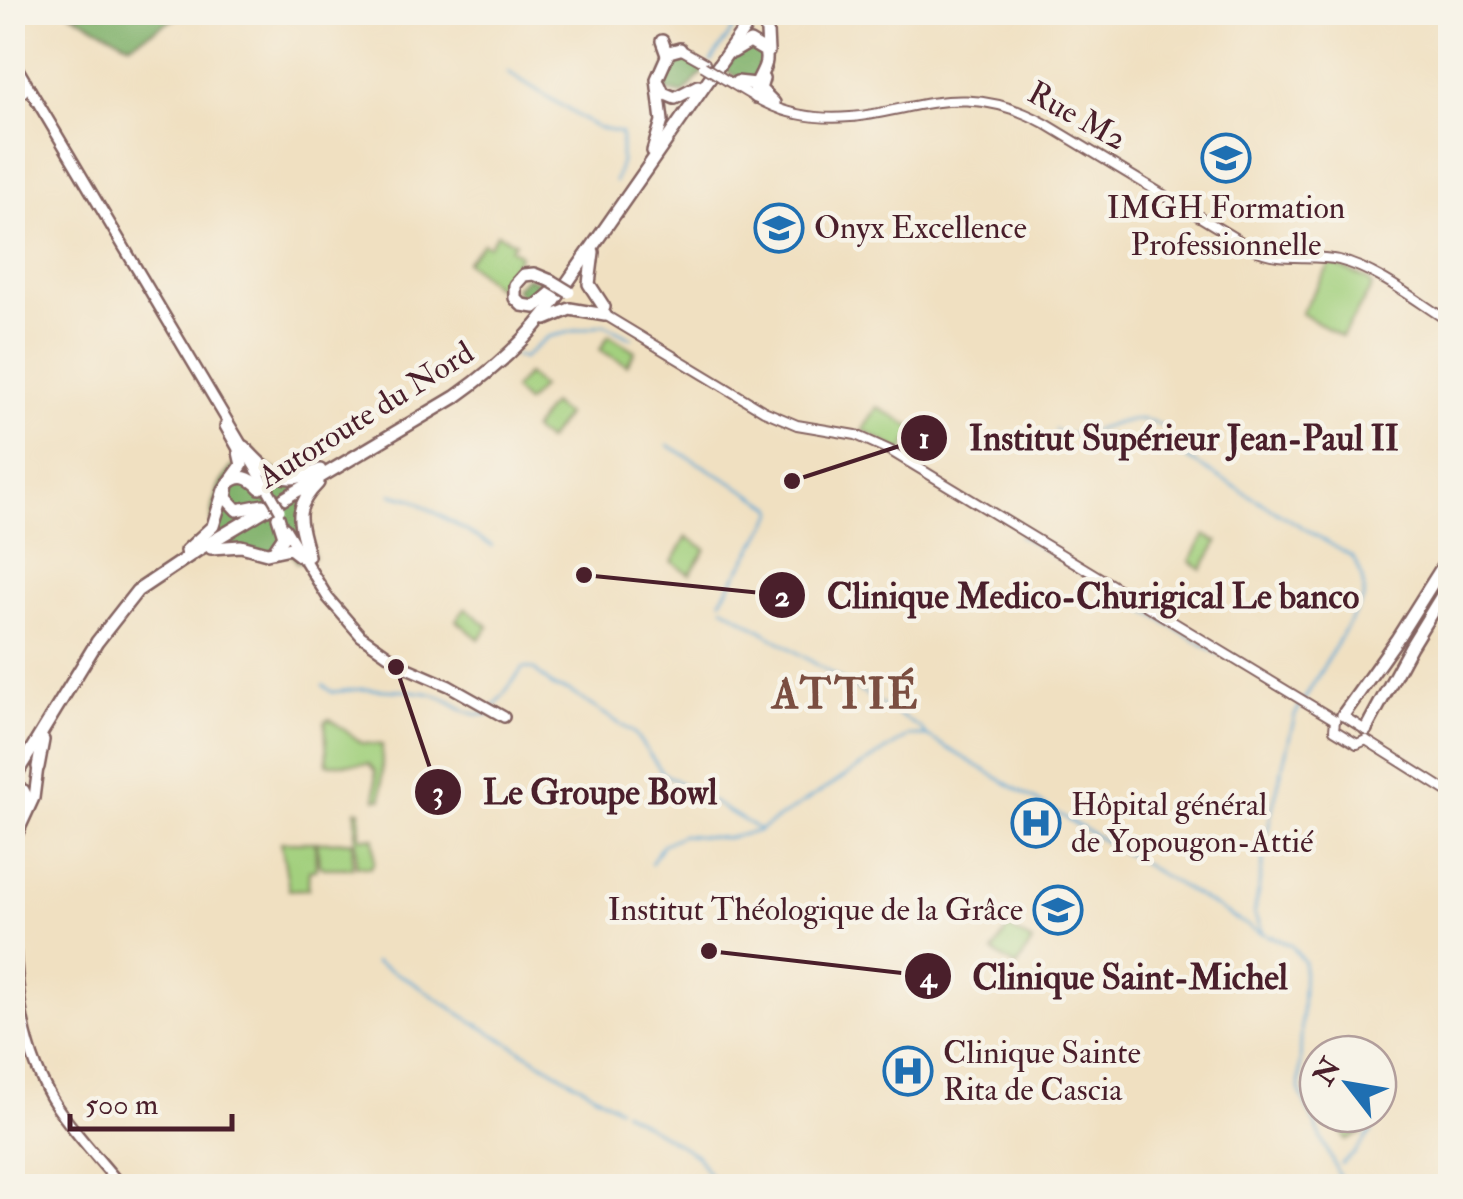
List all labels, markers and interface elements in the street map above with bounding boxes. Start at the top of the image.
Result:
street label: Rue M2 [1021,73,1133,159]
school or university icon: IMGH Formation Professionnelle [1200,132,1252,184]
place label: IMGH Formation Professionnelle [1107,188,1345,265]
school or university icon: Onyx Excellence [753,202,805,254]
place label: Onyx Excellence [814,208,1027,248]
street label: Autoroute du Nord [250,333,481,498]
callout: Institut Supérieur Jean-Paul II [899,405,1419,470]
text: Institut Supérieur Jean-Paul II [969,417,1399,462]
text: 1 [919,420,929,457]
callout: Clinique Medico-Churigical Le banco [757,563,1379,628]
text: Clinique Medico-Churigical Le banco [827,575,1359,619]
text: 2 [774,578,790,615]
district label: ATTIÉ [770,667,920,721]
callout: Le Groupe Bowl [413,759,737,824]
text: Le Groupe Bowl [483,771,718,815]
text: 3 [432,774,444,811]
place label: Hôpital général de Yopougon-Attié [1071,785,1314,862]
hospital icon: Hôpital général de Yopougon-Attié [1010,797,1062,849]
school or university icon: Institut Théologique de la Grâce [1032,884,1084,936]
place label: Institut Théologique de la Grâce [608,890,1023,930]
callout: Clinique Saint-Michel [903,944,1308,1009]
text: Clinique Saint-Michel [972,956,1289,1000]
text: 4 [919,959,938,996]
place label: Clinique Sainte Rita de Cascia [943,1033,1141,1110]
north arrow [1298,1034,1398,1134]
hospital icon: Clinique Sainte Rita de Cascia [882,1045,934,1097]
text: N [1306,1051,1350,1093]
scale bar [70,1069,232,1131]
text: 500 m [85,1086,158,1123]

